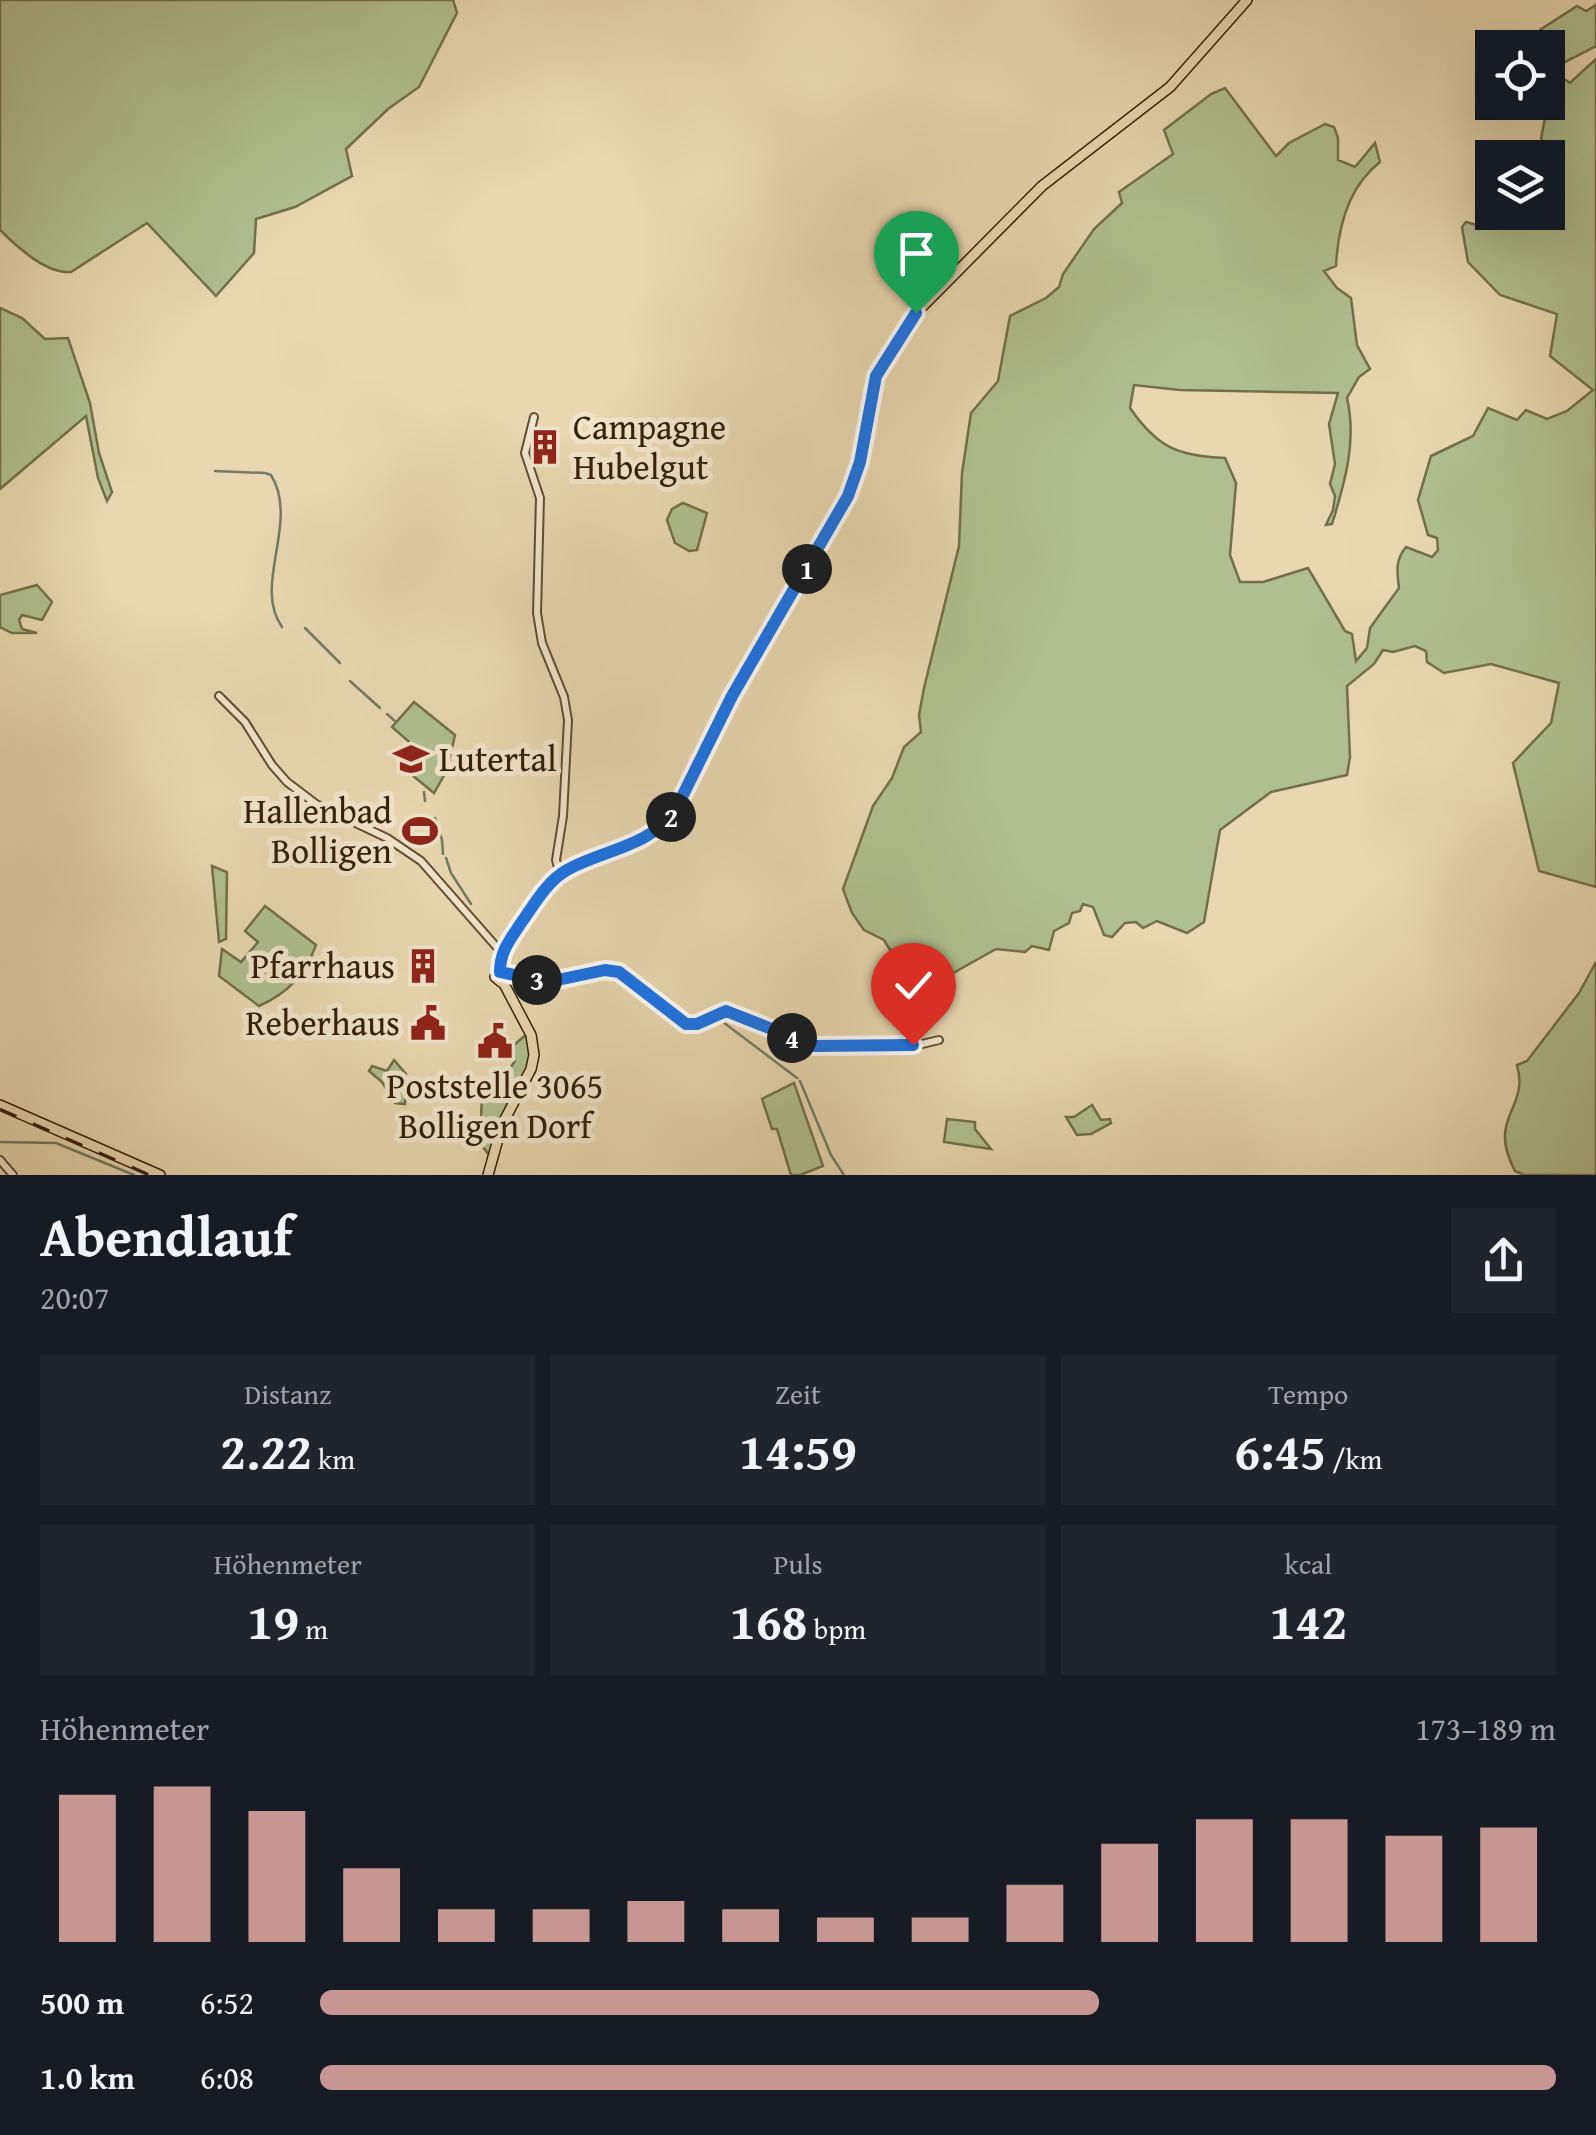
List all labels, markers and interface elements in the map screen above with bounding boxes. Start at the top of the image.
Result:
map controls [1475,30,1565,230]
button: locate [1475,30,1565,120]
button: layers [1475,140,1565,230]
pin [874,211,959,314]
icon: arrive [889,226,944,281]
place label: Campagne Hubelgut [573,401,726,492]
building icon: Campagne Hubelgut [526,428,564,466]
pin: 1 [782,544,832,594]
text: 1 [800,548,814,589]
place label: Lutertal [439,733,557,784]
school or university icon: Lutertal [392,740,430,778]
place label: Hallenbad Bolligen [243,785,392,876]
pin: 2 [646,792,696,842]
text: 2 [664,796,678,837]
sports icon: Hallenbad Bolligen [401,812,439,850]
place label: Pfarrhaus [251,940,395,991]
pin [871,943,956,1046]
building icon: Pfarrhaus [404,947,442,985]
pin: 3 [512,955,562,1005]
icon: check [886,958,941,1013]
text: 3 [530,959,544,1000]
place label: Reberhaus [245,997,400,1048]
public building icon: Reberhaus [409,1004,447,1042]
pin: 4 [767,1013,817,1063]
text: 4 [785,1017,799,1058]
public building icon: Poststelle 3065 Bolligen Dorf [476,1022,514,1060]
place label: Poststelle 3065 Bolligen Dorf [387,1060,603,1151]
text: Abendlauf [40,1196,292,1276]
button: share [1451,1208,1556,1313]
text: 20:07 [40,1274,109,1321]
text: Distanz [244,1373,331,1414]
text: Zeit [775,1373,821,1414]
text: Tempo [1268,1373,1348,1414]
text: 2.22 [220,1414,312,1487]
text: 14:59 [739,1414,857,1487]
text: 6:45 [1234,1414,1326,1487]
text: km [312,1438,355,1479]
text: /km [1326,1438,1382,1479]
text: Höhenmeter [214,1543,362,1584]
text: Puls [773,1543,823,1584]
text: kcal [1284,1543,1332,1584]
text: 19 [247,1584,299,1657]
text: 168 [730,1584,808,1657]
text: 142 [1269,1584,1347,1657]
text: m [299,1608,328,1649]
text: bpm [808,1608,866,1649]
text: Höhenmeter [40,1705,209,1752]
text: 173–189 m [1415,1705,1556,1752]
text: 500 m [40,1979,124,2026]
text: 6:52 [200,1979,254,2026]
text: 1.0 km [40,2054,135,2101]
text: 6:08 [200,2054,254,2101]

